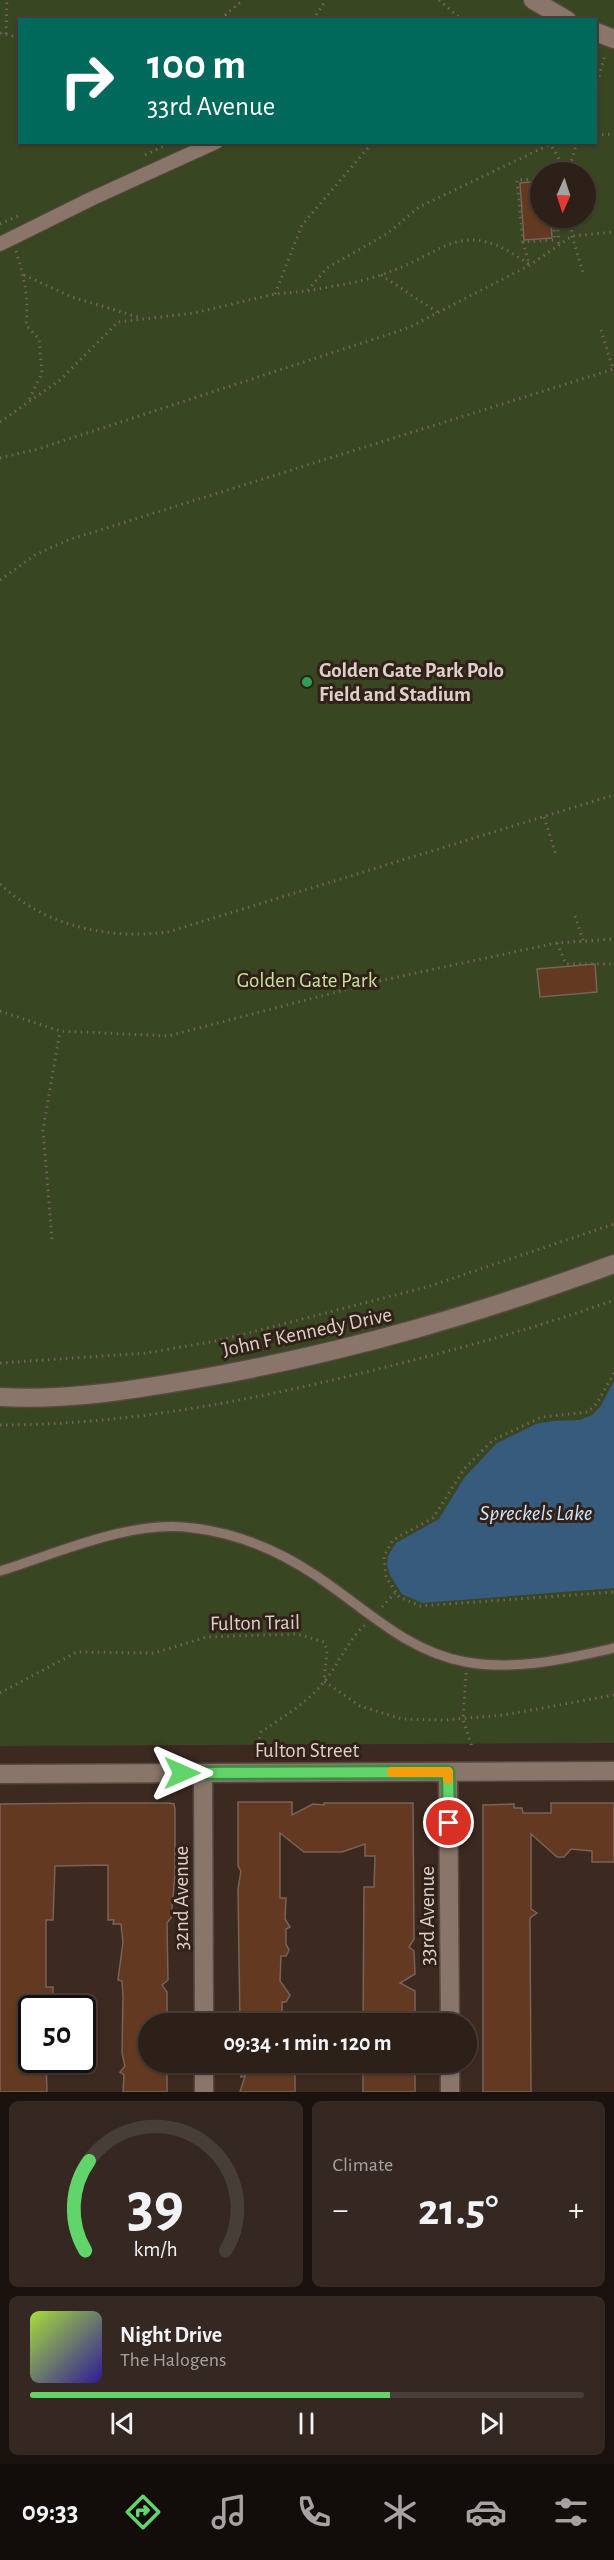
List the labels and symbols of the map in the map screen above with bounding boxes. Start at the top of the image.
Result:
north arrow [530,162,596,228]
place label: Golden Gate Park Polo Field and Stadium [319,660,504,705]
marker: Golden Gate Park Polo Field and Stadium [300,675,314,689]
park label: Golden Gate Park [237,970,378,991]
street label: John F Kennedy Drive [220,1304,394,1360]
water label: Spreckels Lake [480,1502,592,1525]
street label: Fulton Trail [210,1612,300,1634]
street label: Fulton Street [255,1740,359,1761]
position arrow [150,1741,214,1805]
pin [423,1797,474,1848]
street label: 32nd Avenue [171,1846,192,1950]
street label: 33rd Avenue [417,1866,438,1966]
speed limit sign: 50 [18,1995,96,2073]

